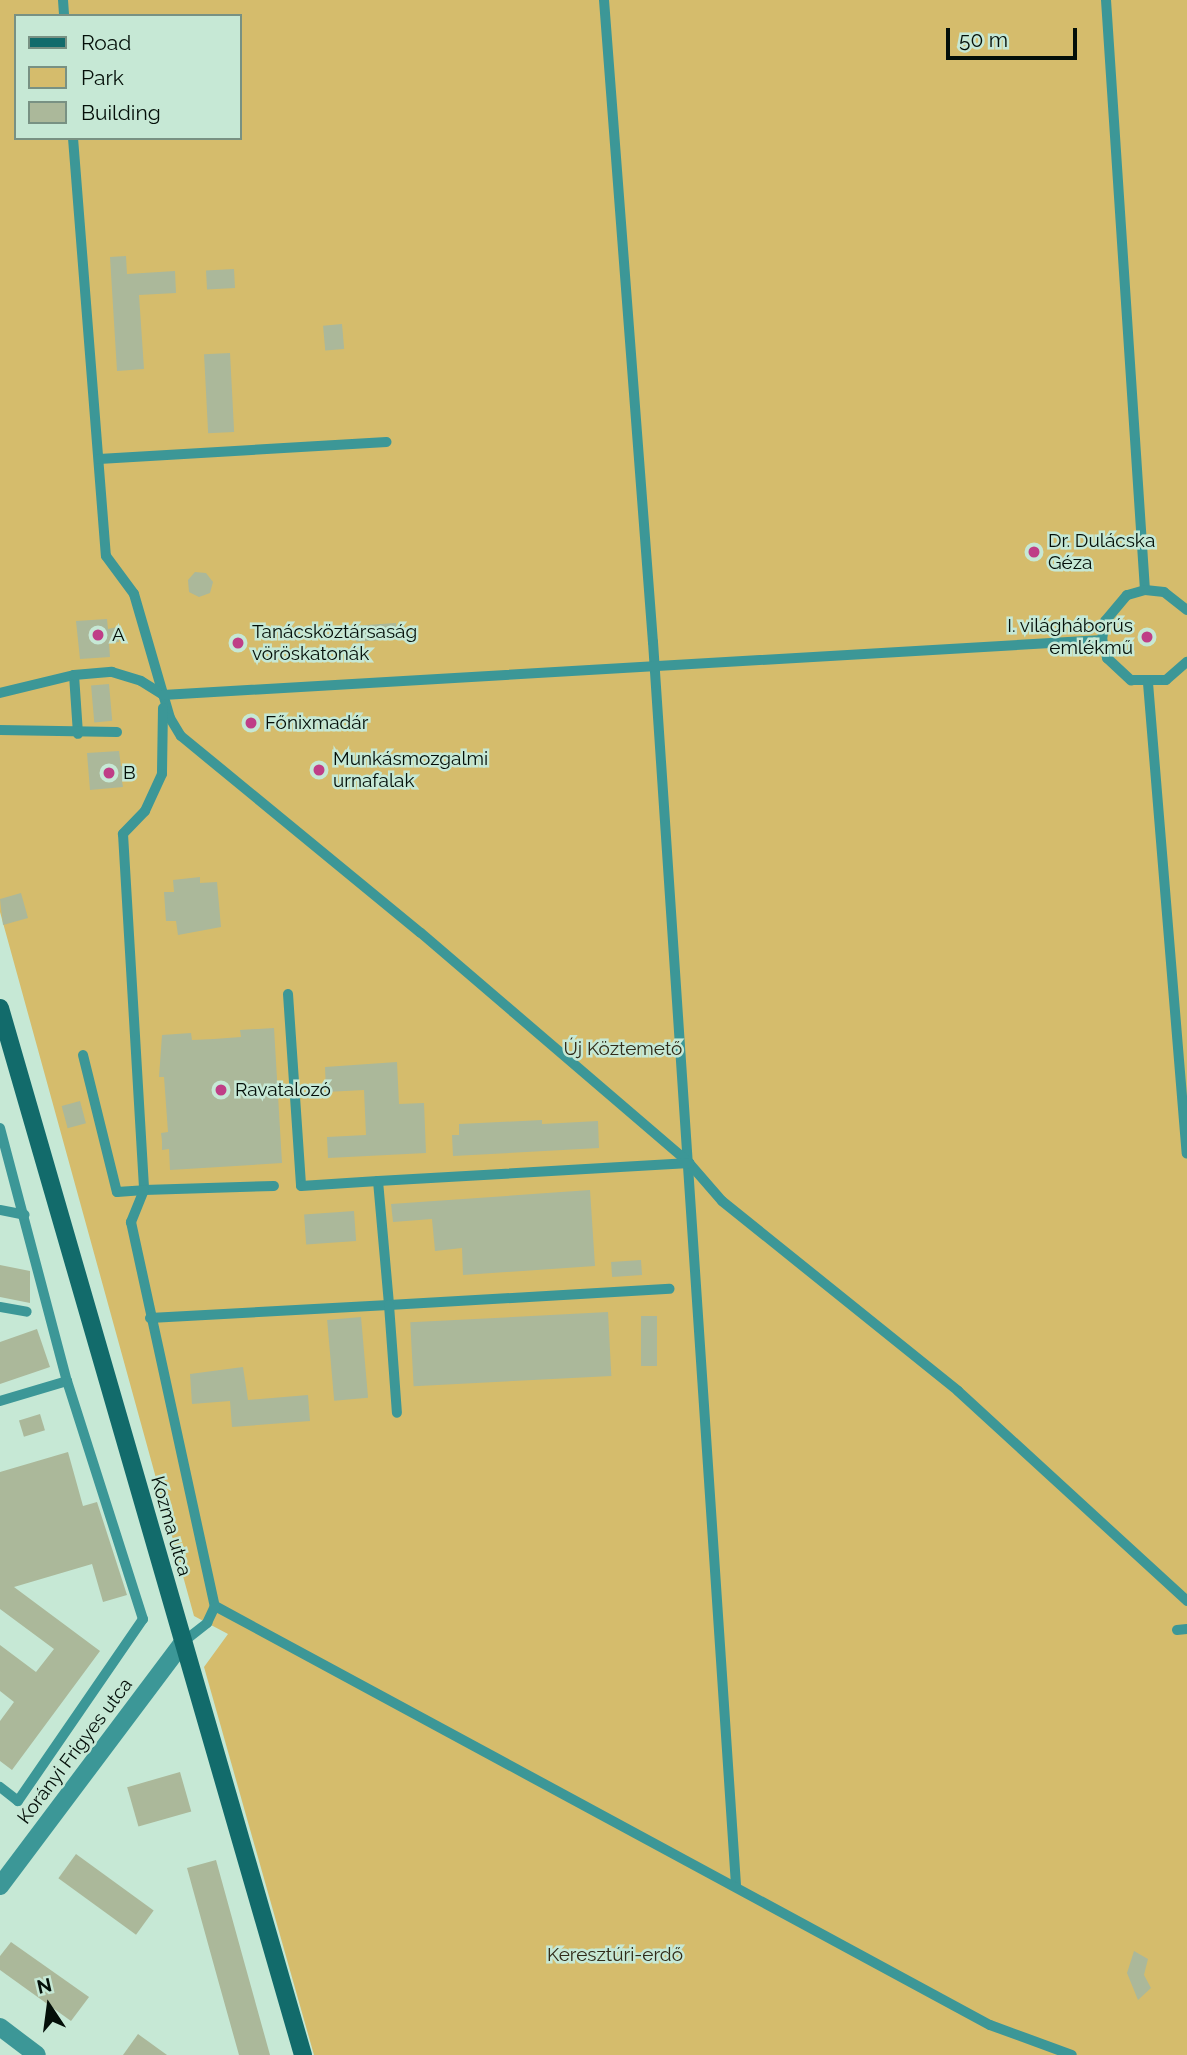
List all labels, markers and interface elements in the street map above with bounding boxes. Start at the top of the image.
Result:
legend [14,14,242,140]
scale bar [949,14,1080,58]
text: 50 m [959,27,1008,52]
text: Road [81,30,131,55]
text: Park [81,65,124,90]
text: Building [81,100,161,125]
place label: Dr. Dulácska Géza [1048,530,1155,574]
marker: Dr. Dulácska Géza [1026,544,1042,560]
place label: I. világháborús emlékmű [1007,615,1133,659]
place label: Tanácsköztársaság vöröskatonák [252,621,417,665]
place label: A [112,624,125,646]
marker: A [90,627,106,643]
marker: I. világháborús emlékmű [1139,629,1155,645]
marker: Tanácsköztársaság vöröskatonák [230,635,246,651]
place label: Főnixmadár [265,712,368,734]
marker: Főnixmadár [243,715,259,731]
place label: Munkásmozgalmi urnafalak [333,748,488,792]
place label: B [123,762,136,784]
marker: Munkásmozgalmi urnafalak [311,762,327,778]
marker: B [101,765,117,781]
park label: Új Köztemető [564,1038,682,1060]
place label: Ravatalozó [235,1079,331,1101]
marker: Ravatalozó [213,1082,229,1098]
street label: Kozma utca [146,1473,196,1579]
street label: Korányi Frigyes utca [13,1674,137,1828]
park label: Keresztúri-erdő [547,1944,683,1966]
north arrow [14,1971,84,2041]
text: N [35,1973,54,1998]

